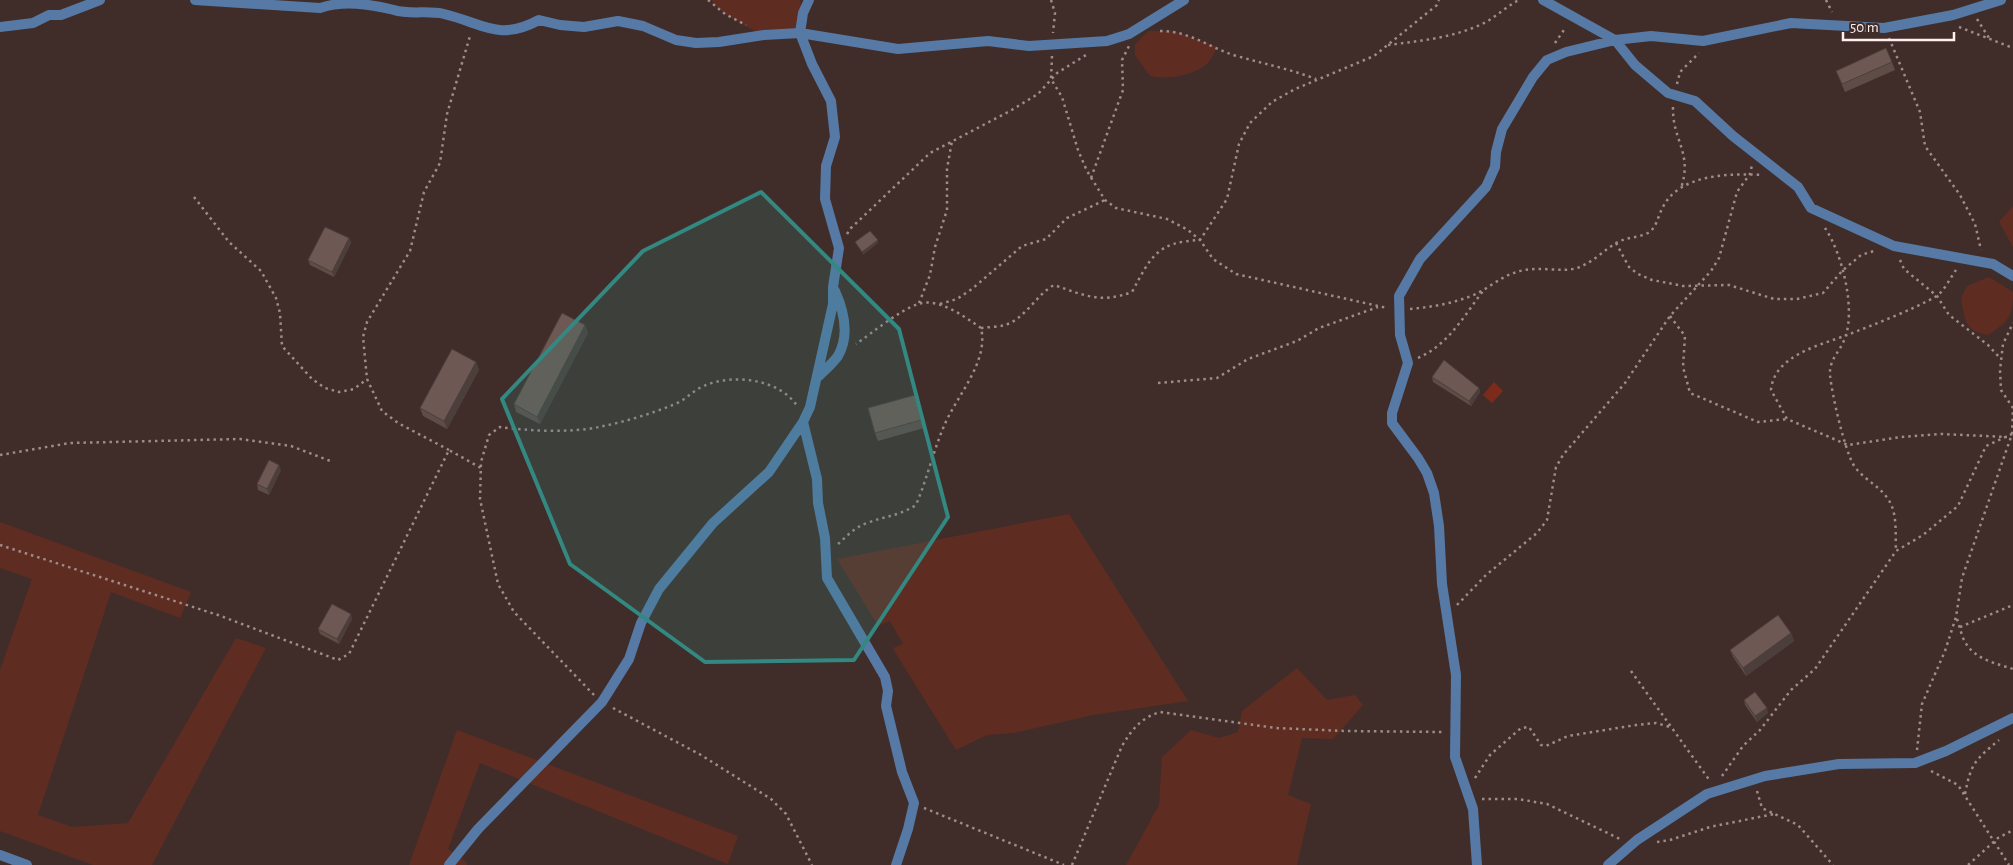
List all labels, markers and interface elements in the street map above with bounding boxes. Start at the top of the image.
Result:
scale bar [1843,10,1954,42]
text: 50 m [1850,20,1879,35]

